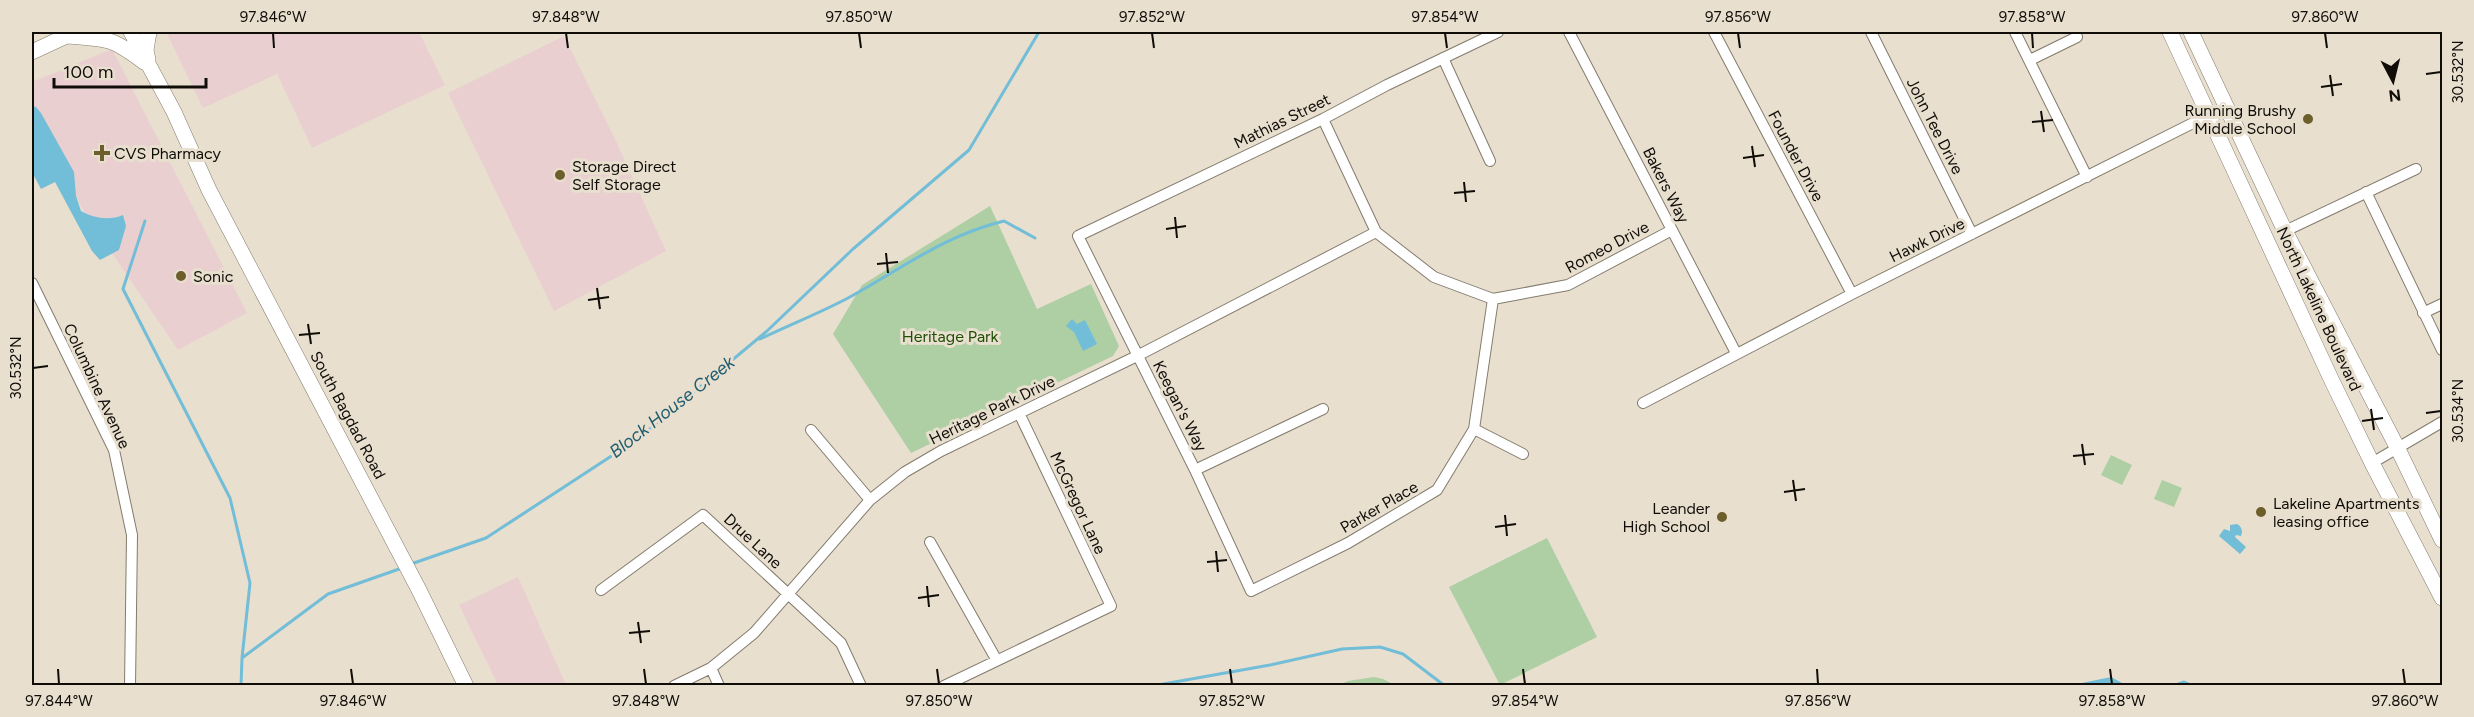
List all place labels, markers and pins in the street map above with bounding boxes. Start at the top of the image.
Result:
place label: Running Brushy Middle School [2184,101,2297,138]
marker: Running Brushy Middle School [2301,112,2315,126]
place label: CVS Pharmacy [114,144,221,163]
marker: CVS Pharmacy [95,146,109,160]
place label: Storage Direct Self Storage [572,157,676,194]
marker: Storage Direct Self Storage [553,168,567,182]
place label: Sonic [193,267,234,286]
marker: Sonic [174,269,188,283]
place label: Lakeline Apartments leasing office [2273,494,2419,531]
place label: Leander High School [1623,499,1711,536]
marker: Lakeline Apartments leasing office [2254,505,2268,519]
marker: Leander High School [1715,510,1729,524]

